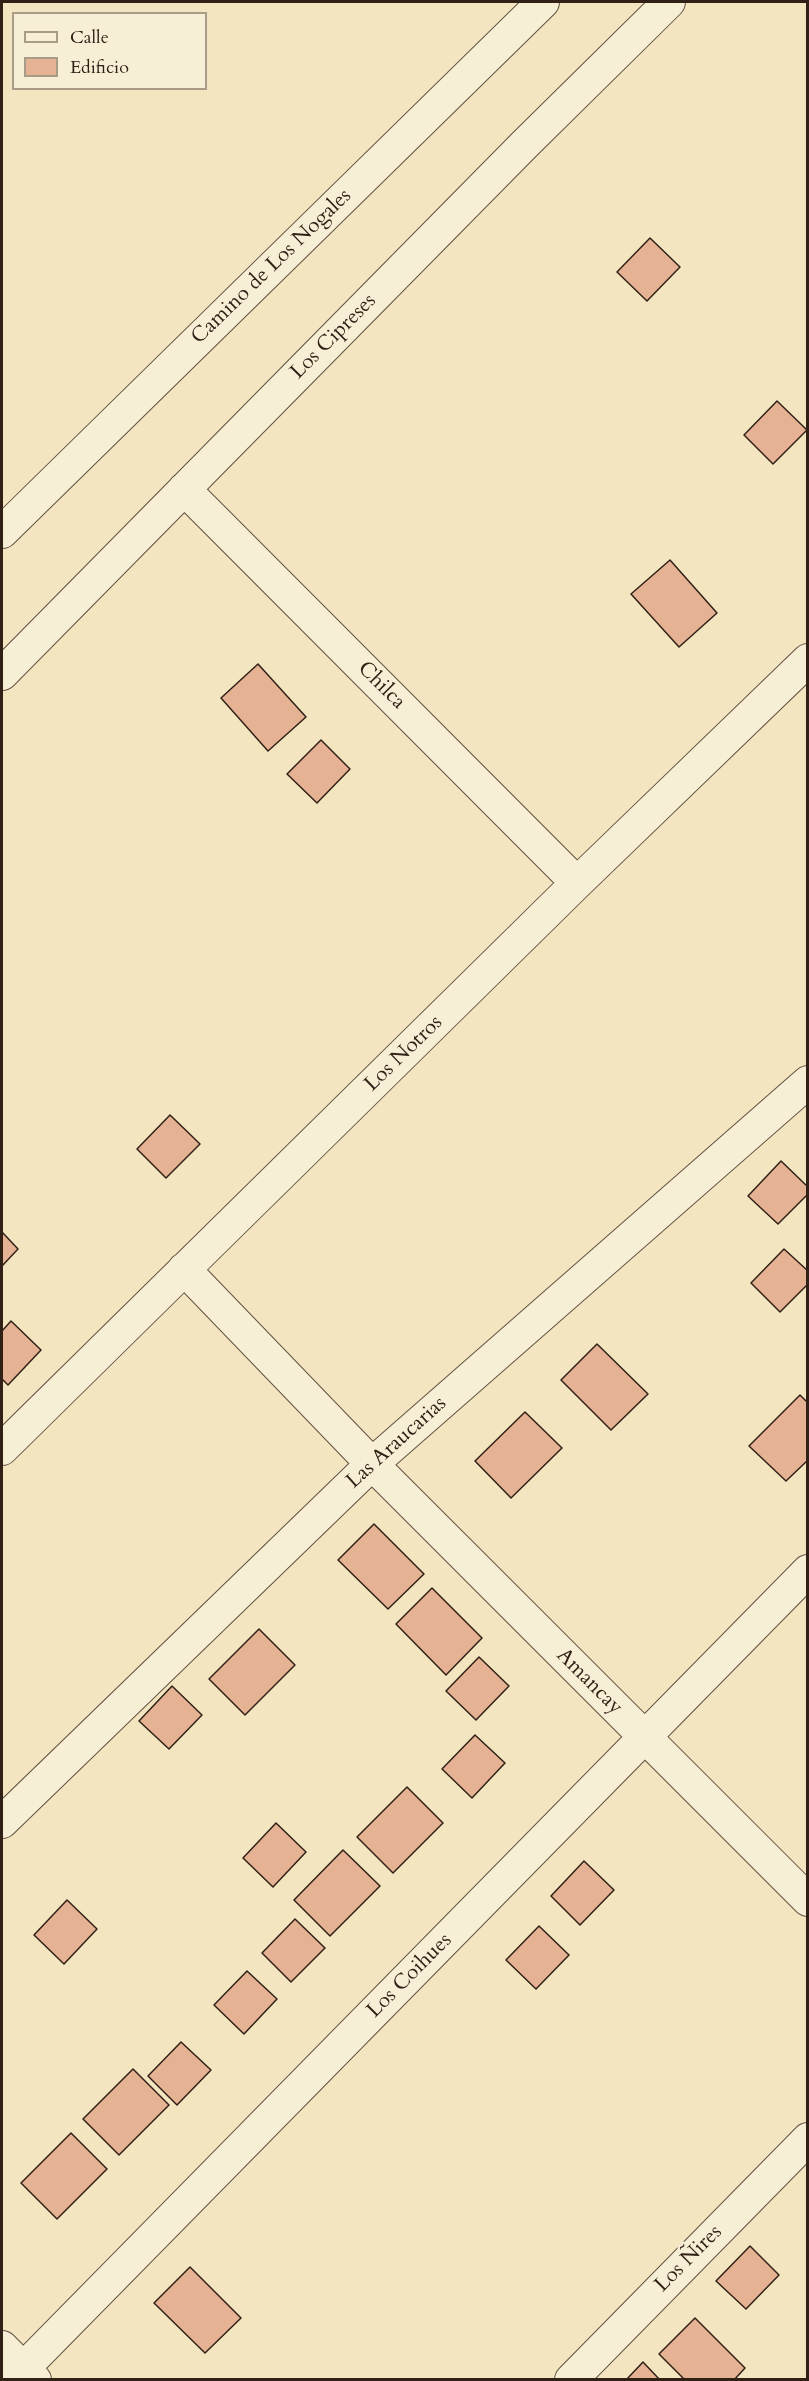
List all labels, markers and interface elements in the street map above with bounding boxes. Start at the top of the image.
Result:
legend [12,12,207,90]
text: Calle [70,25,109,50]
text: Edificio [70,55,129,80]
street label: Camino de Los Nogales [187,184,357,350]
street label: Los Cipreses [286,289,382,385]
street label: Chilca [352,657,410,715]
street label: Los Notros [360,1011,448,1097]
street label: Las Araucarias [342,1391,452,1495]
street label: Amancay [551,1644,627,1720]
street label: Los Coihues [362,1928,458,2024]
street label: Los Ñires [650,2220,728,2298]

